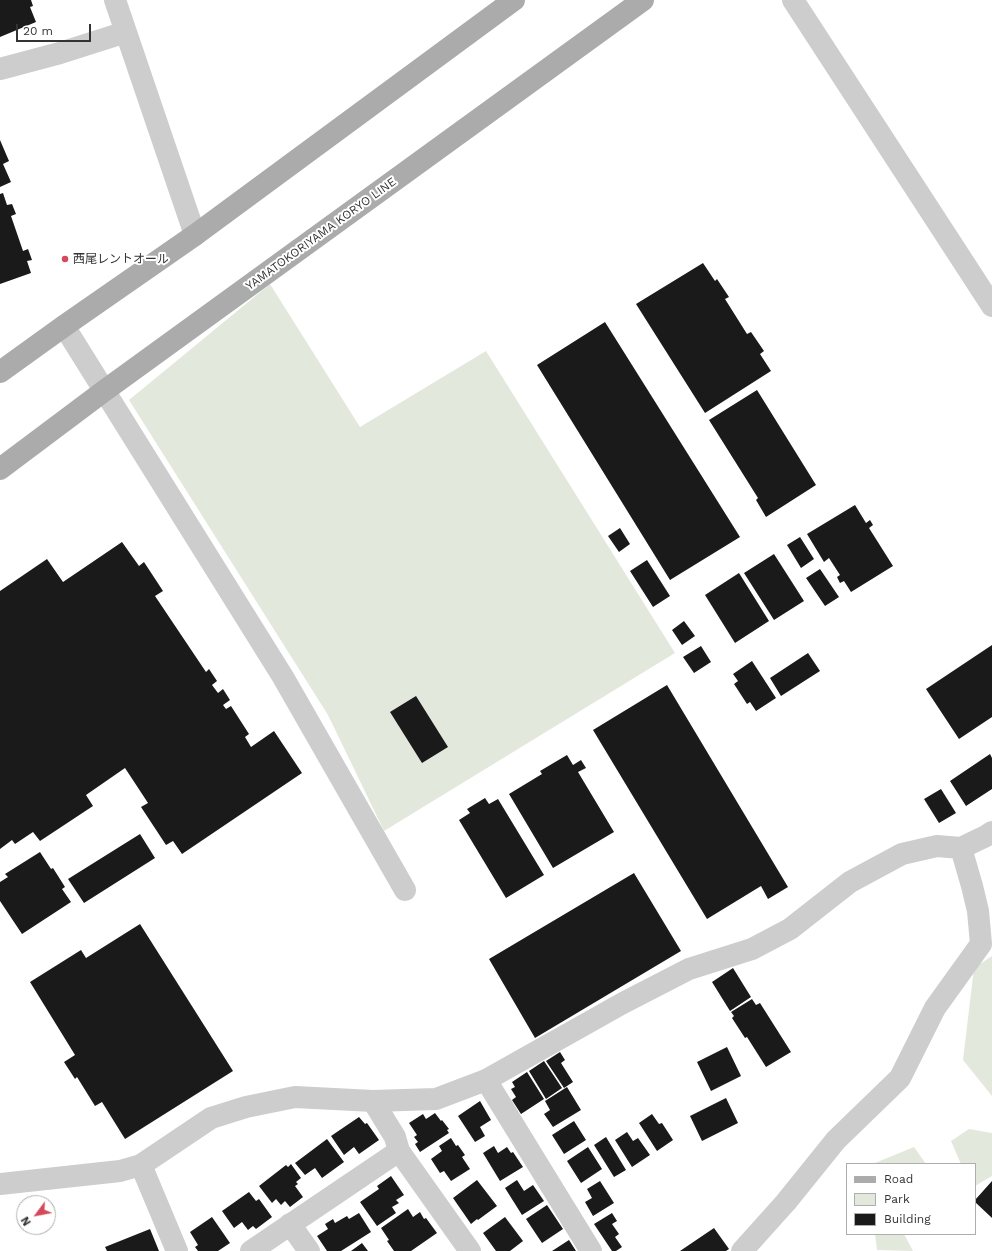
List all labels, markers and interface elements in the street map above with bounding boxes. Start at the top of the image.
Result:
scale bar [18,16,93,42]
text: 20 m [23,24,53,38]
street label: YAMATOKORIYAMA KORYO LINE [243,175,399,293]
place label: 西尾レントオール [73,252,169,266]
marker: 西尾レントオール [60,254,70,264]
legend [846,1163,976,1235]
text: Road [884,1172,913,1186]
text: Park [884,1192,910,1206]
north arrow [16,1195,56,1235]
text: Building [884,1212,931,1226]
text: N [19,1214,34,1228]

